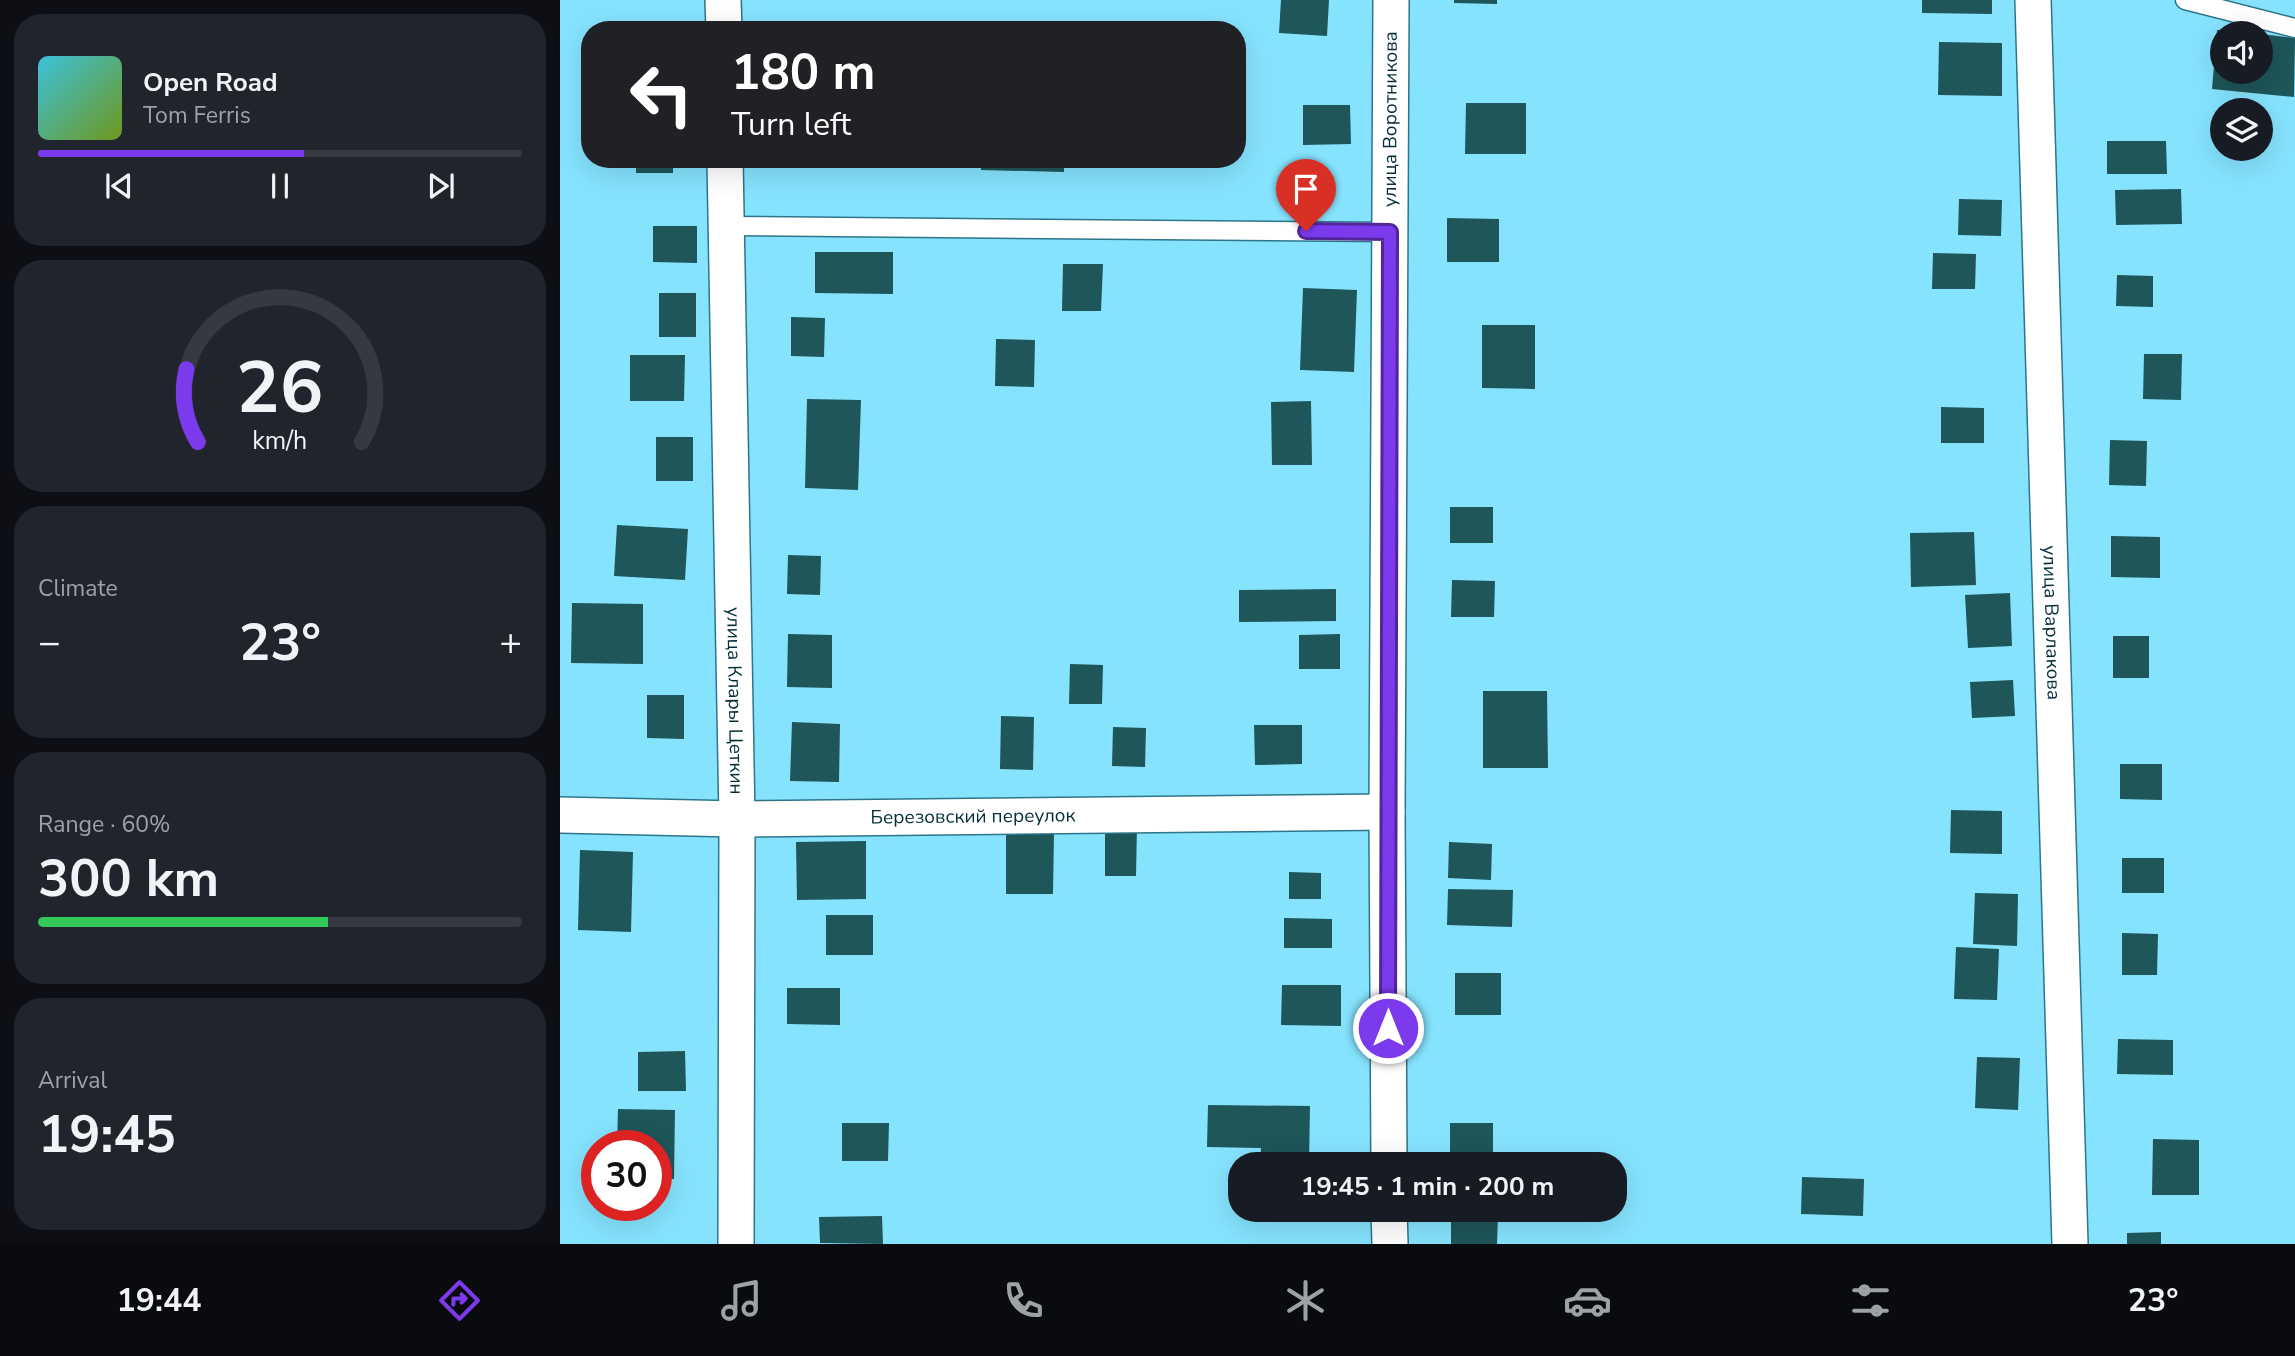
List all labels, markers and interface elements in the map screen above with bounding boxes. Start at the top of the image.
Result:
map controls [2210,21,2273,161]
button: sound [2210,21,2273,84]
street label: улица Воротникова [1377,31,1404,207]
text: 180 m [731,39,875,106]
icon: left [616,49,707,140]
text: Open Road [143,65,278,100]
button: layers [2210,98,2273,161]
text: Tom Ferris [143,100,251,131]
text: Turn left [731,103,851,146]
pin [1276,159,1336,231]
icon: previous [100,167,138,205]
icon: pause [261,167,299,205]
icon: next [422,167,460,205]
icon: arrive [1287,170,1325,208]
text: 26 [236,338,324,438]
text: km/h [252,424,308,458]
street label: улица Варлакова [2036,545,2067,700]
text: Climate [38,573,118,604]
text: 23° [239,607,321,678]
street label: улица Клары Цеткин [720,607,750,795]
text: − [38,617,61,668]
text: + [499,617,522,668]
street label: Березовский переулок [870,802,1076,831]
text: Range · 60% [38,809,170,840]
text: 300 km [38,843,219,914]
position arrow [1351,991,1425,1065]
text: Arrival [38,1065,107,1096]
text: 19:45 [38,1099,176,1170]
speed limit sign: 30 [581,1130,672,1221]
text: 19:45 · 1 min · 200 m [1301,1169,1554,1204]
icon: directions [435,1276,484,1325]
icon: music [717,1276,766,1325]
icon: phone [999,1276,1048,1325]
icon: climate [1281,1276,1330,1325]
icon: car [1563,1276,1612,1325]
icon: filters [1846,1276,1895,1325]
text: 19:44 [117,1279,201,1322]
text: 23° [2128,1279,2178,1322]

